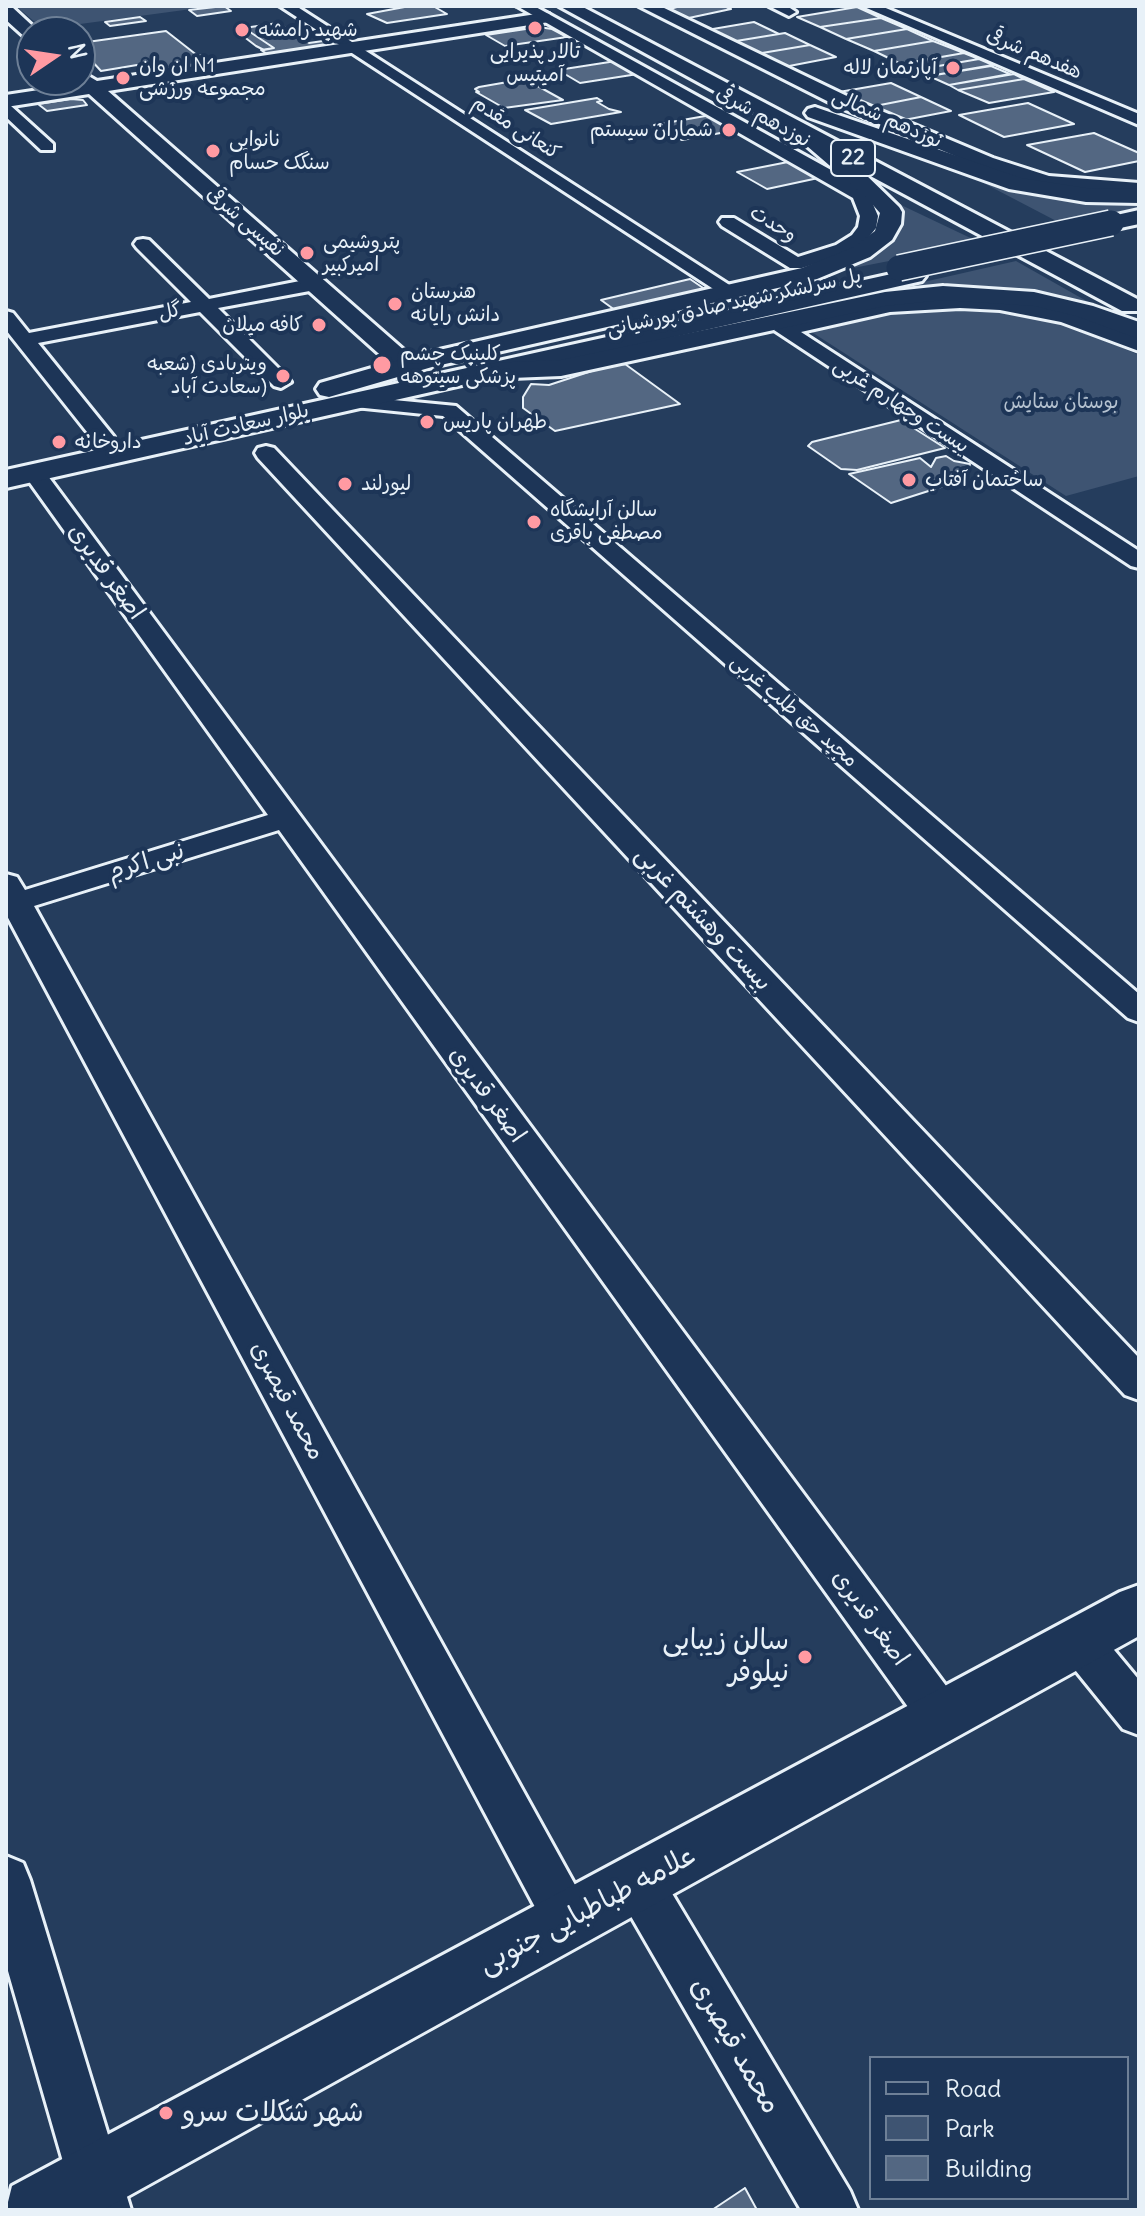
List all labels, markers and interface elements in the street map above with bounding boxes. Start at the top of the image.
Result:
north arrow [16,16,96,96]
place label: شهید رامشه [258,18,358,42]
marker: تالار پذیرایی آمیتیس [526,19,544,37]
marker: شهید رامشه [233,21,251,39]
street label: هفدهم شرقی [982,23,1086,85]
text: N [62,40,93,62]
place label: تالار پذیرایی آمیتیس [490,40,580,87]
place label: ان وان N1 مجموعه ورزشی [139,54,266,101]
place label: آپارتمان لاله [844,56,937,80]
marker: آپارتمان لاله [944,59,962,77]
marker: ان وان N1 مجموعه ورزشی [114,69,132,87]
street label: نوزدهم شرقی [712,81,814,153]
street label: نوزدهم شمالی [828,84,946,154]
street label: کنعانی مقدم [467,91,565,165]
place label: شماران سیستم [590,118,713,142]
marker: شماران سیستم [720,121,738,139]
place label: نانوایی سنگک حسام [229,128,330,175]
road number: 22 [831,140,875,176]
marker: نانوایی سنگک حسام [204,142,222,160]
street label: نفیسی شرقی [201,182,289,262]
street label: وحدت [745,200,801,248]
place label: پتروشیمی امیرکبیر [323,230,400,277]
marker: پتروشیمی امیرکبیر [298,244,316,262]
street label: پل سرلشکر شهید صادق پورشیانی [605,264,863,342]
place label: هنرستان دانش رایانه [411,280,500,327]
marker: هنرستان دانش رایانه [386,295,404,313]
street label: گل [156,298,184,326]
place label: کافه میلان [222,313,303,337]
marker: کافه میلان [310,316,328,334]
place label: کلینیک چشم پزشکی سینوهه [400,342,516,389]
place label: وینربادی (شعبه سعادت آباد) [147,352,267,399]
street label: بیست وچهارم غربی [829,353,973,459]
marker: کلینیک چشم پزشکی سینوهه [371,354,393,376]
marker: وینربادی (شعبه سعادت آباد) [274,367,292,385]
park label: بوستان ستایش [1003,390,1119,414]
street label: بلوار سعادت آباد [181,399,311,451]
place label: طهران پاریس [443,410,547,434]
marker: طهران پاریس [418,413,436,431]
place label: داروخانه [75,430,142,454]
marker: داروخانه [50,433,68,451]
place label: ساختمان آفتاب [925,468,1043,492]
marker: ساختمان آفتاب [900,471,918,489]
place label: لیورلند [361,472,411,496]
marker: لیورلند [336,475,354,493]
place label: سالن آرایشگاه مصطفی باقری [550,498,663,545]
marker: سالن آرایشگاه مصطفی باقری [525,513,543,531]
street label: اصغر قدیری [61,518,151,626]
street label: مجید حق طلب غربی [726,649,862,773]
street label: نبی اکرم [104,837,188,887]
street label: بیست وهشتم غربی [629,841,777,997]
street label: اصغر قدیری [442,1041,532,1149]
street label: محمد قیصری [244,1337,330,1465]
street label: اصغر قدیری [825,1564,915,1672]
place label: سالن زیبایی نیلوفر [662,1624,789,1690]
marker: سالن زیبایی نیلوفر [796,1648,814,1666]
street label: علامه طباطبایی جنوبی [473,1838,703,1982]
street label: محمد قیصری [682,1972,788,2120]
legend [869,2056,1129,2200]
text: Road [945,2073,1001,2103]
place label: شهر شکلات سرو [182,2096,364,2130]
marker: شهر شکلات سرو [157,2104,175,2122]
text: Park [945,2113,995,2143]
text: Building [945,2153,1032,2183]

